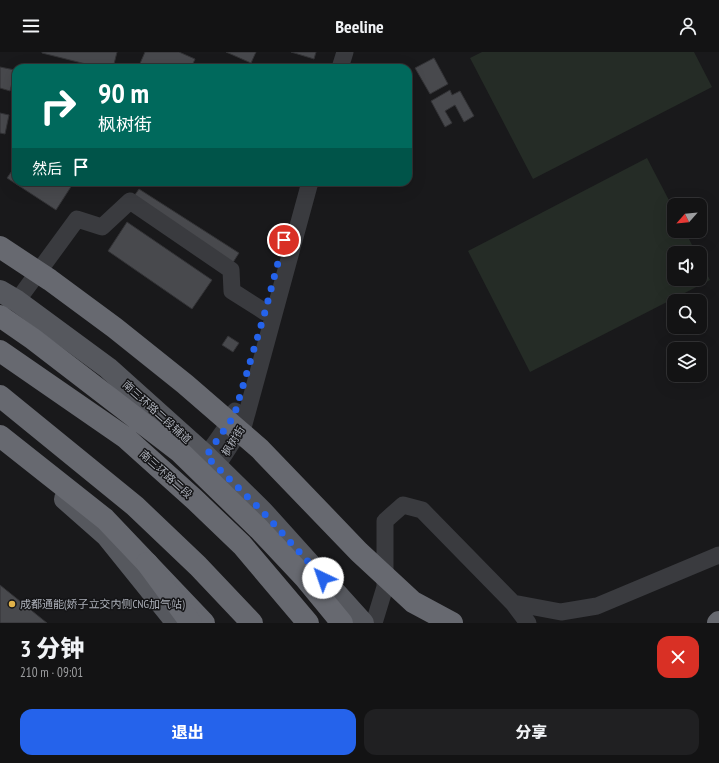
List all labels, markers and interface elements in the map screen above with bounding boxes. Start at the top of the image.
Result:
icon: menu [20,15,42,37]
text: Beeline [335,15,384,38]
icon: person [677,15,699,37]
text: 90 m [98,74,149,111]
icon: right [32,80,84,132]
text: 枫树街 [98,113,152,136]
icon: arrive [70,156,92,178]
text: 然后 [32,159,62,178]
north arrow [667,198,707,238]
map controls [667,198,707,382]
pin [267,223,301,257]
icon: arrive [273,229,295,251]
button: sound [667,246,707,286]
button: search [667,294,707,334]
button: layers [667,342,707,382]
street label: 南三环路二段辅道 [120,377,194,447]
street label: 枫树街 [218,423,248,459]
street label: 南三环路二段 [137,447,195,501]
position arrow [302,557,344,599]
place label: 成都通能(娇子立交内侧CNG加气站) [20,597,185,611]
marker: 成都通能(娇子立交内侧CNG加气站) [7,599,17,609]
text: 3 分钟 [20,633,84,664]
button: close [657,636,699,678]
text: 210 m · 09:01 [20,664,83,681]
button: 退出 [20,709,356,755]
button: 分享 [364,709,699,755]

